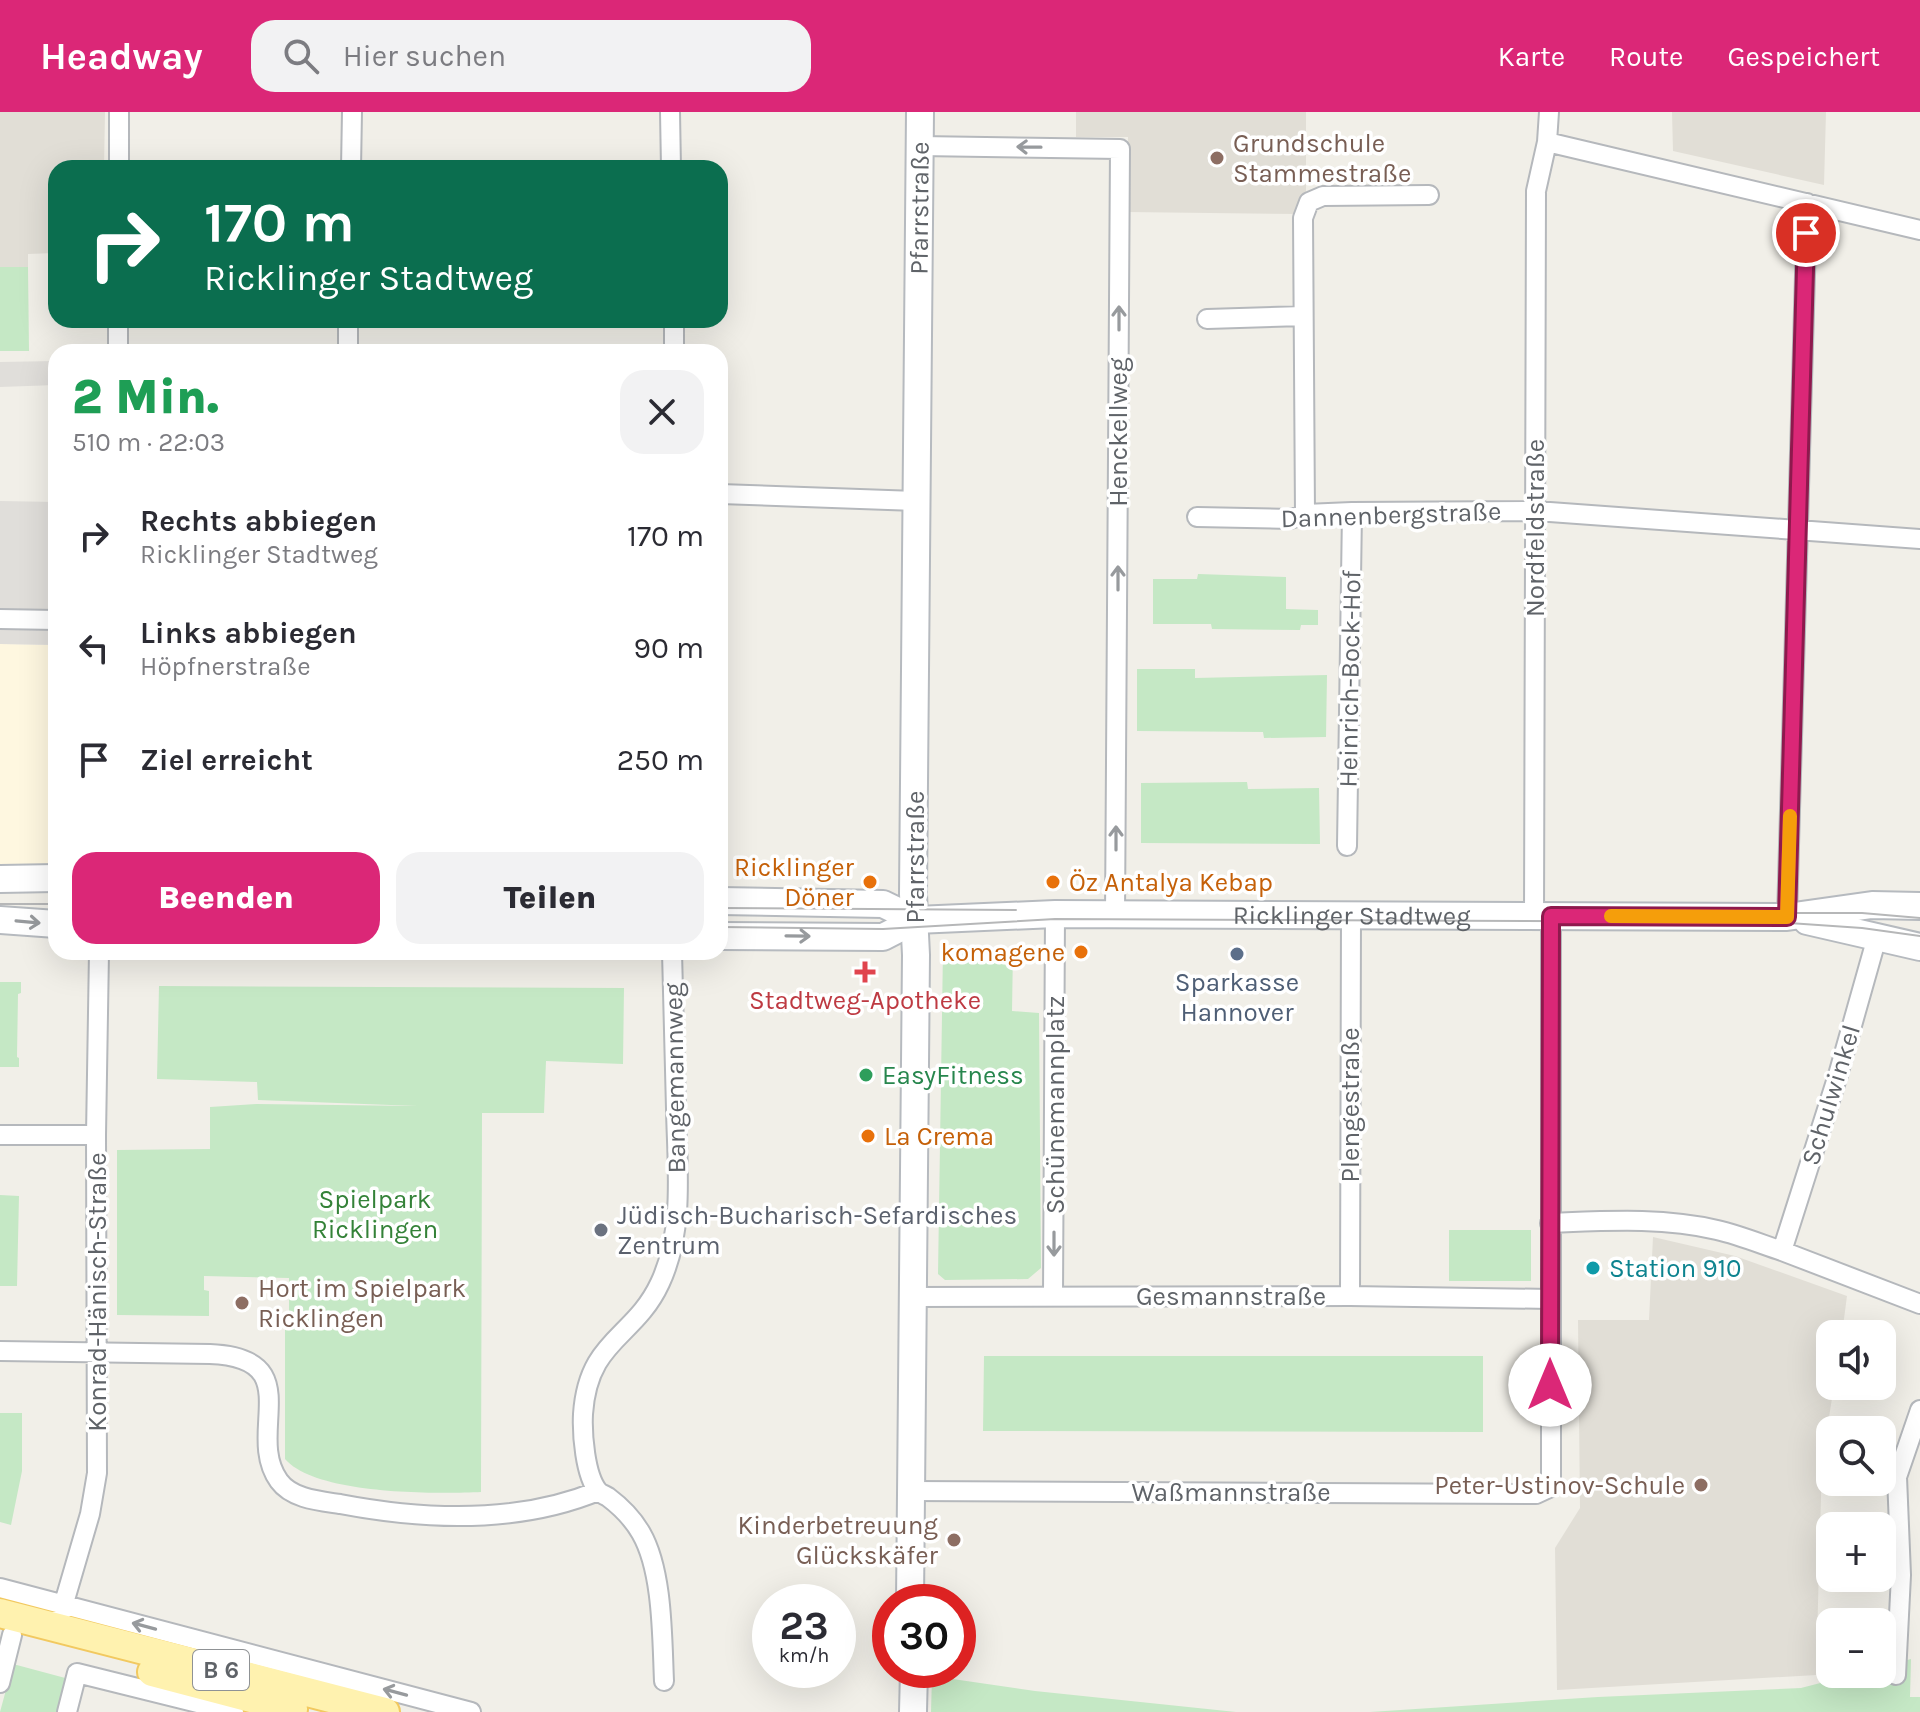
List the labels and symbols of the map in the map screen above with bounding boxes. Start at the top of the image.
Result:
place label: Grundschule Stammestraße [1233,128,1411,189]
one-way arrow [1016,140,1043,155]
street label: Pfarrstraße [903,142,935,275]
marker: Grundschule Stammestraße [1208,149,1226,167]
pin [1772,199,1840,267]
one-way arrow [1111,305,1127,332]
street label: Henckellweg [1103,357,1134,507]
street label: Nordfeldstraße [1520,439,1551,617]
street label: Dannenbergstraße [1280,496,1502,534]
one-way arrow [1110,565,1125,592]
street label: Heinrich-Bock-Hof [1333,569,1367,788]
street label: Pfarrstraße [900,791,931,923]
one-way arrow [1108,825,1124,852]
place label: Ricklinger Döner [734,852,855,913]
place label: Öz Antalya Kebap [1069,867,1273,898]
marker: Ricklinger Döner [861,873,879,891]
marker: Öz Antalya Kebap [1044,873,1062,891]
street label: Ricklinger Stadtweg [1233,899,1471,931]
one-way arrow [14,915,41,930]
one-way arrow [784,929,811,944]
place label: komagene [940,937,1065,968]
marker: komagene [1072,943,1090,961]
marker: Sparkasse Hannover [1228,945,1246,963]
marker: Stadtweg-Apotheke [856,963,874,981]
place label: Sparkasse Hannover [1175,967,1299,1028]
street label: Bangemannweg [658,982,692,1174]
place label: Stadtweg-Apotheke [749,985,981,1016]
street label: Schünemannplatz [1040,996,1071,1214]
street label: Schulwinkel [1795,1021,1867,1169]
street label: Plengestraße [1335,1027,1366,1183]
place label: EasyFitness [882,1060,1024,1091]
marker: EasyFitness [857,1066,875,1084]
place label: La Crema [884,1121,994,1152]
marker: La Crema [859,1127,877,1145]
street label: Konrad-Hänisch-Straße [82,1152,113,1432]
park label: Spielpark Ricklingen [312,1184,438,1245]
place label: Jüdisch-Bucharisch-Sefardisches Zentrum [617,1200,1017,1261]
marker: Jüdisch-Bucharisch-Sefardisches Zentrum [592,1221,610,1239]
one-way arrow [1046,1230,1062,1257]
place label: Station 910 [1609,1253,1742,1284]
marker: Station 910 [1584,1259,1602,1277]
place label: Hort im Spielpark Ricklingen [258,1273,466,1334]
street label: Gesmannstraße [1136,1281,1326,1312]
marker: Hort im Spielpark Ricklingen [233,1294,251,1312]
position arrow [1508,1343,1592,1427]
place label: Peter-Ustinov-Schule [1434,1470,1685,1501]
marker: Peter-Ustinov-Schule [1692,1476,1710,1494]
street label: Waßmannstraße [1131,1477,1331,1508]
place label: Kinderbetreuung Glückskäfer [737,1510,939,1571]
marker: Kinderbetreuung Glückskäfer [945,1531,963,1549]
speed limit sign: 30 [872,1584,976,1688]
one-way arrow [131,1618,157,1633]
road number: B 6 [193,1650,249,1690]
one-way arrow [383,1684,409,1699]

